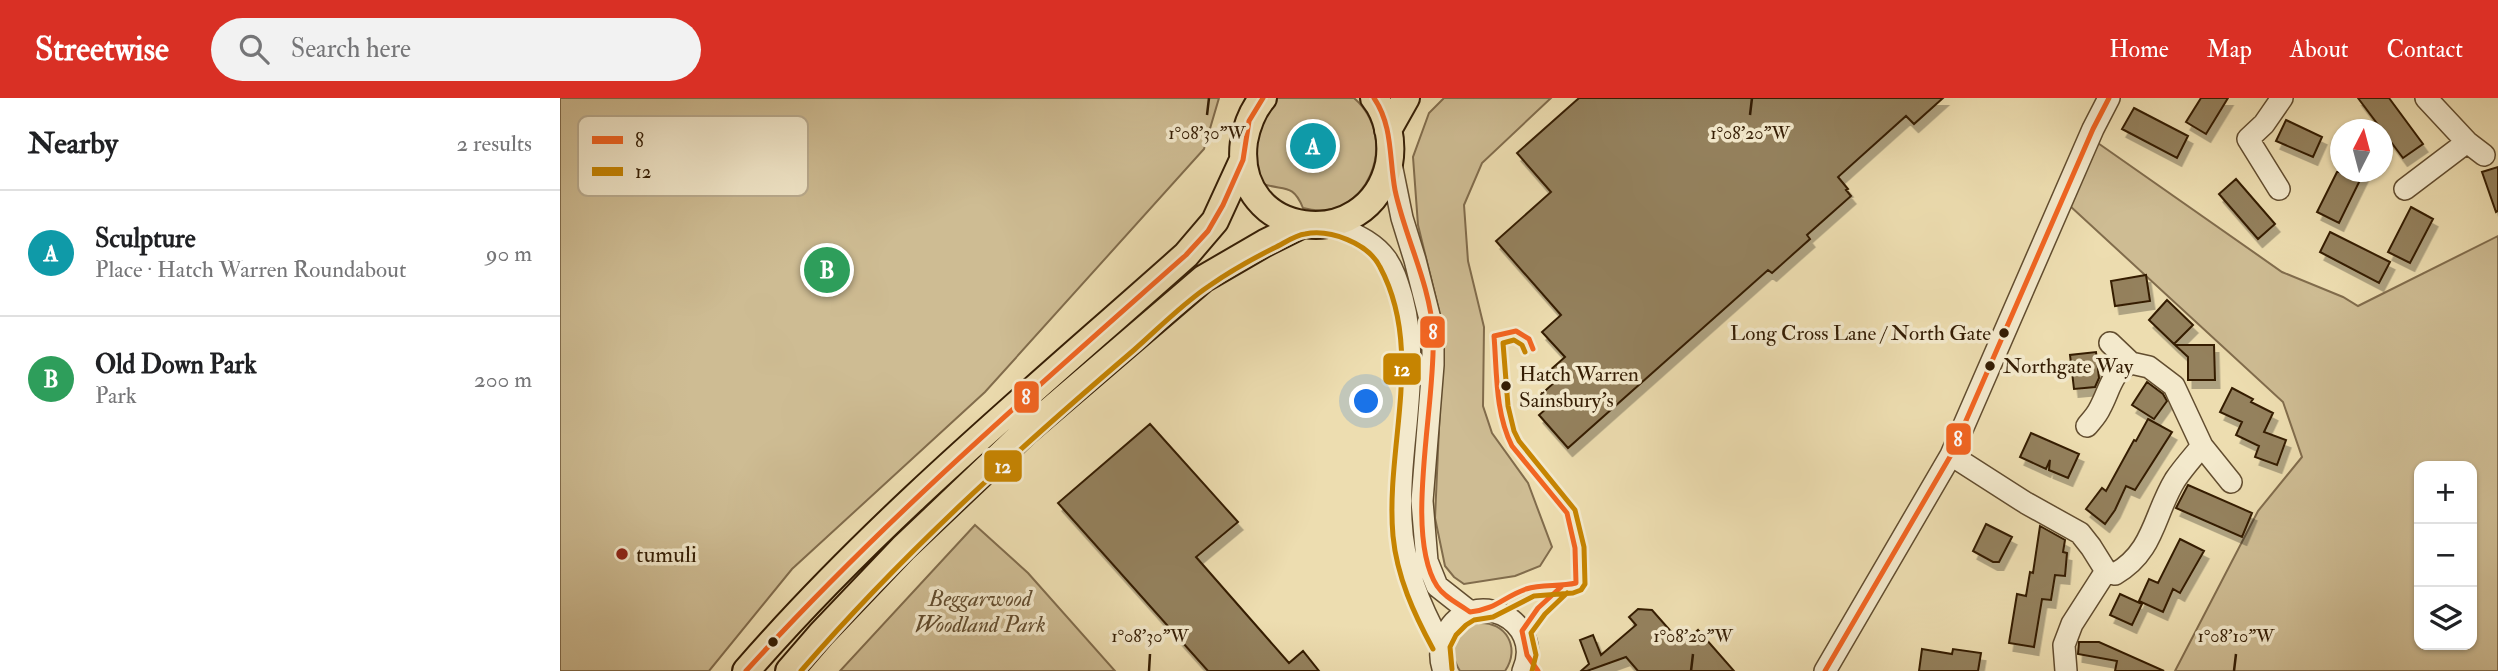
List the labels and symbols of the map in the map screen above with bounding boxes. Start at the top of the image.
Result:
legend [578,116,808,196]
north arrow [2330,119,2393,182]
pin: A [1290,120,1336,172]
text: 1°08'30"W [1168,122,1246,145]
text: 1°08'20"W [1710,122,1790,145]
text: 8 [635,129,644,153]
text: 12 [635,160,651,184]
pin: B [804,244,850,296]
line badge: 8 [1419,315,1446,349]
place label: Long Cross Lane / North Gate [1730,320,1991,347]
text: 8 [1429,321,1438,345]
marker: Long Cross Lane / North Gate [1997,326,2011,340]
line badge: 12 [1382,352,1422,386]
place label: Northgate Way [2003,353,2134,380]
text: 12 [1394,358,1411,382]
marker: Northgate Way [1983,359,1997,373]
place label: Hatch Warren Sainsbury's [1519,361,1639,414]
marker: Hatch Warren Sainsbury's [1499,379,1513,393]
line badge: 8 [1013,380,1040,414]
your location [1349,384,1383,418]
text: 8 [1022,386,1031,410]
line badge: 8 [1945,422,1972,456]
text: 8 [1954,428,1963,452]
line badge: 12 [983,449,1023,483]
text: 12 [995,455,1012,479]
place label: tumuli [636,540,697,569]
marker: tumuli [614,546,630,562]
park label: Beggarwood Woodland Park [914,584,1046,639]
text: 1°08'30"W [1111,625,1189,648]
text: 1°08'20"W [1653,625,1733,648]
text: 1°08'10"W [2198,625,2275,648]
unlabelled marker [766,635,780,649]

